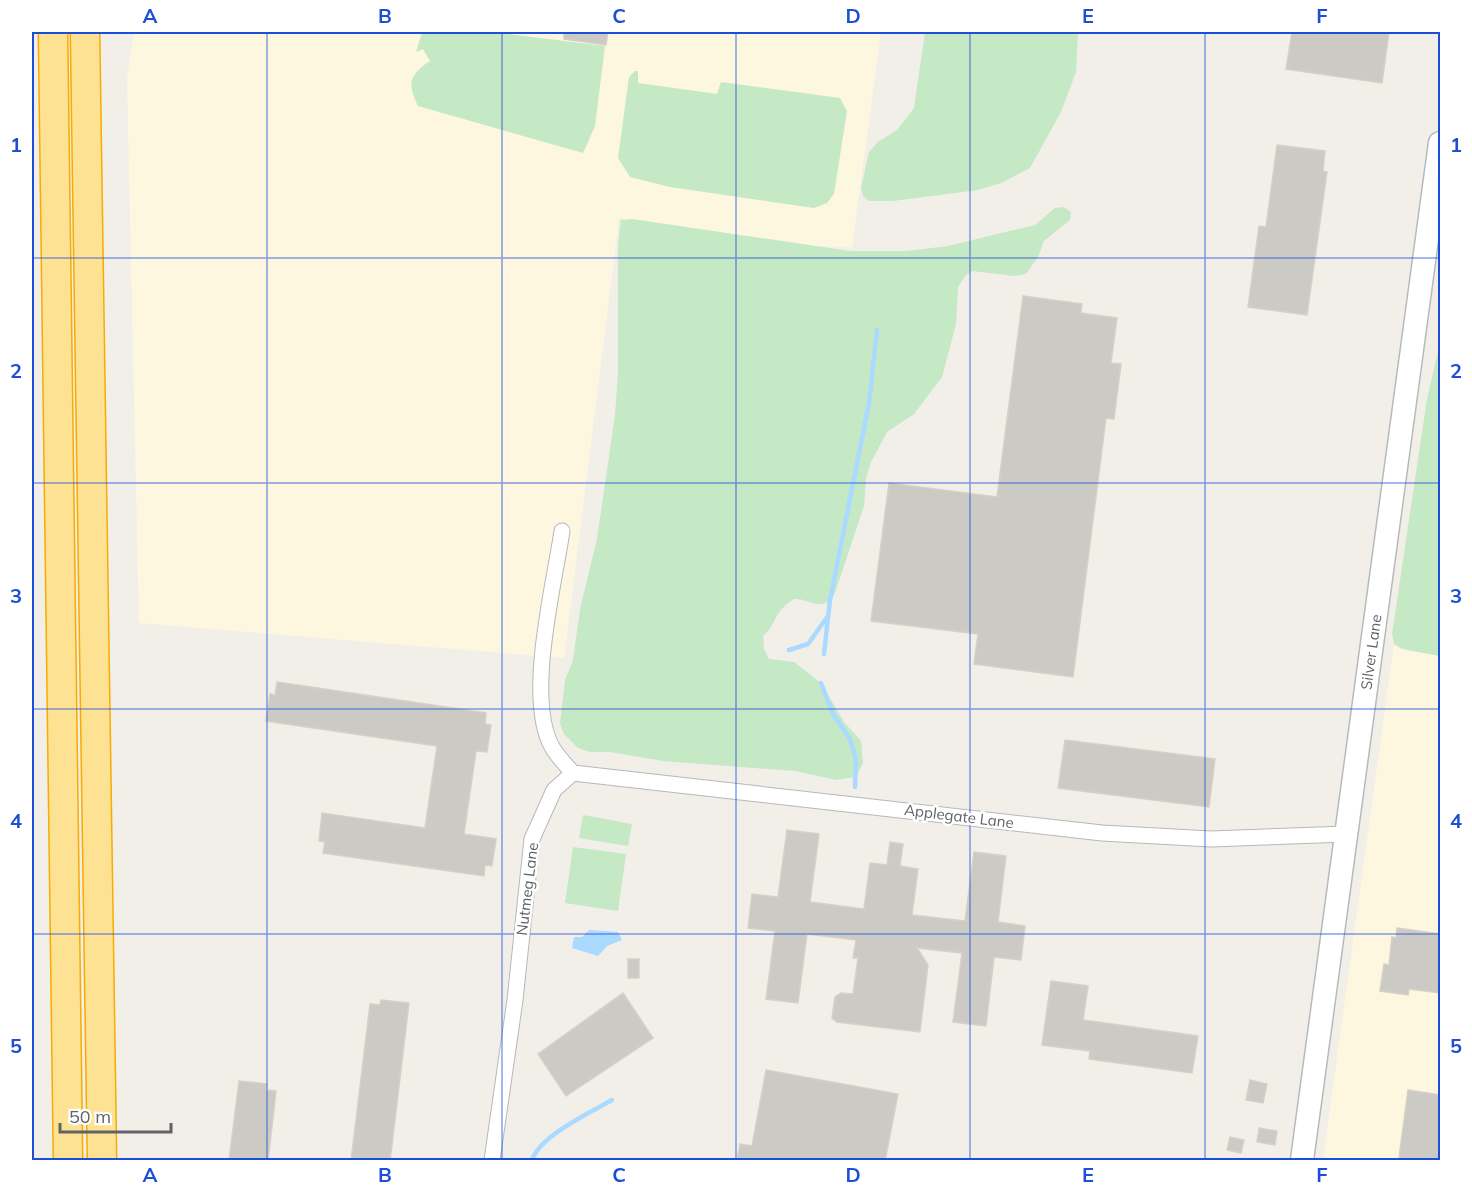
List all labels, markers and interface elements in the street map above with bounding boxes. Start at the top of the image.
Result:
text: A [143,3,158,28]
text: B [378,3,392,28]
text: C [612,3,626,28]
text: D [845,3,861,28]
text: E [1082,3,1094,28]
text: F [1316,3,1328,28]
text: 1 [10,132,22,157]
text: 1 [1450,132,1462,157]
text: 2 [10,358,22,383]
text: 2 [1450,358,1462,383]
text: 3 [10,583,22,608]
text: 3 [1450,583,1462,608]
street label: Silver Lane [1356,613,1386,691]
street label: Applegate Lane [903,800,1015,832]
text: 4 [10,808,22,833]
text: 4 [1450,808,1462,833]
street label: Nutmeg Lane [512,841,542,937]
text: 5 [10,1033,22,1058]
text: 5 [1450,1033,1462,1058]
scale bar [60,1096,171,1134]
text: 50 m [69,1105,111,1128]
text: A [143,1162,158,1187]
text: B [378,1162,392,1187]
text: C [612,1162,626,1187]
text: D [845,1162,861,1187]
text: E [1082,1162,1094,1187]
text: F [1316,1162,1328,1187]

